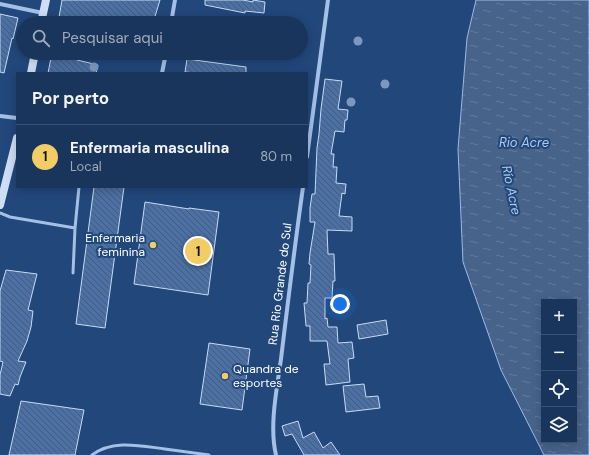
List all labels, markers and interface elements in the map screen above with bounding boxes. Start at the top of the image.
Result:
search box [16,16,308,60]
icon: search [30,27,52,49]
text: Pesquisar aqui [62,28,163,48]
text: Por perto [32,87,109,109]
water label: Rio Acre [499,134,549,151]
text: Enfermaria masculina [70,138,229,158]
text: 1 [43,148,47,165]
text: 80 m [260,148,292,165]
text: Local [70,158,102,175]
water label: Río Acre [498,164,525,216]
street label: Rua Rio Grande do Sul [265,222,295,346]
place label: Enfermaria feminina [85,230,145,260]
pin: 1 [185,236,211,266]
marker: Enfermaria feminina [148,240,158,250]
your location [330,294,350,314]
map controls [541,299,577,443]
button: + [541,299,577,335]
button: − [541,335,577,371]
place label: Quandra de esportes [233,361,299,391]
marker: Quandra de esportes [220,371,230,381]
button: locate [541,371,577,407]
button: layers [541,407,577,443]

